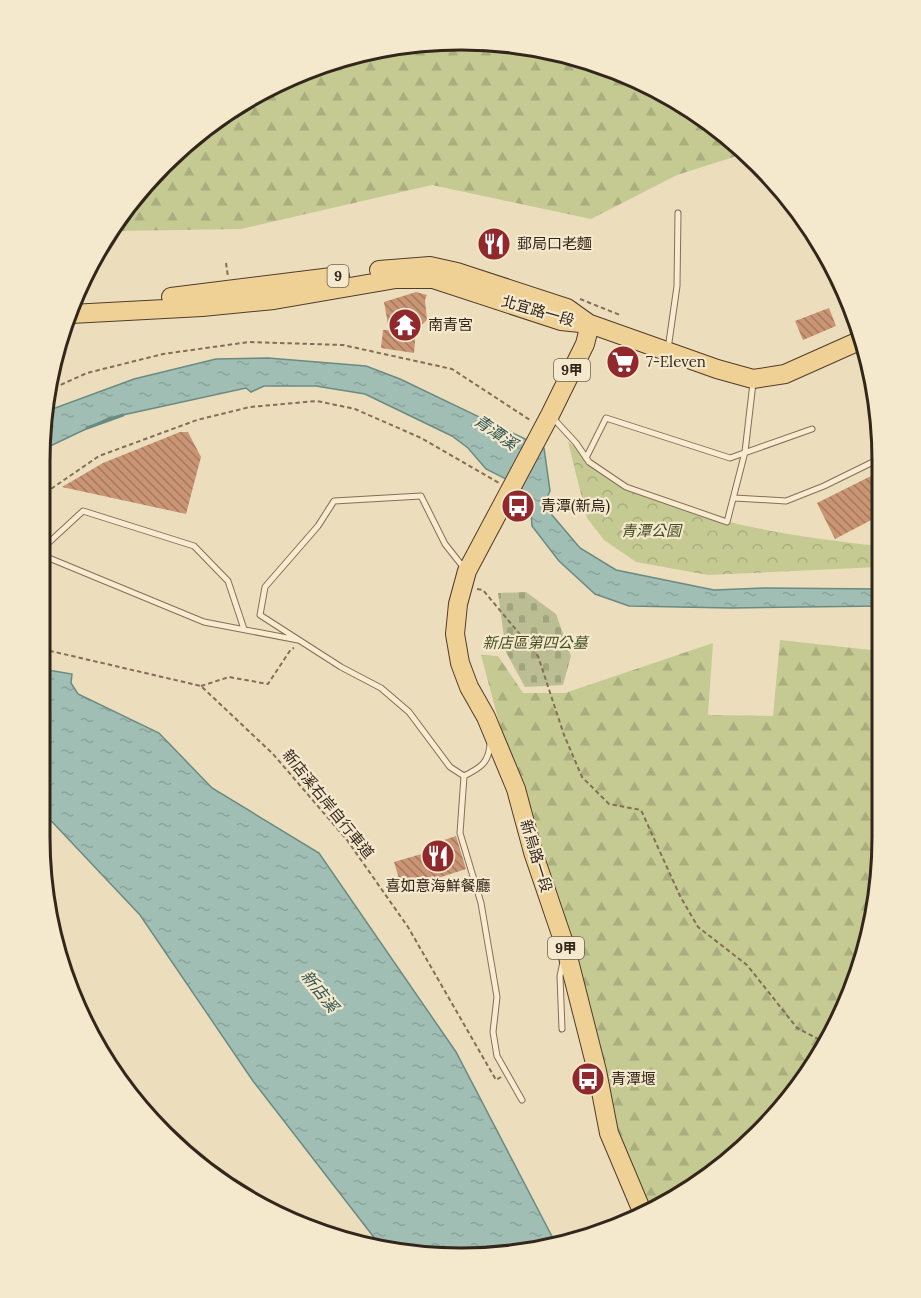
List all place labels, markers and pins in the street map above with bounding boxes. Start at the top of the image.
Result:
restaurant icon: 郵局口老麵 [476,226,512,262]
place label: 郵局口老麵 [517,234,592,253]
temple icon: 南青宮 [387,307,423,343]
place label: 南青宮 [428,315,473,334]
supermarket icon: 7-Eleven [605,344,641,380]
place label: 7-Eleven [646,352,706,371]
bus stop icon: 青潭(新烏) [500,488,536,524]
place label: 青潭(新烏) [541,496,611,516]
restaurant icon: 喜如意海鮮餐廳 [420,838,456,874]
place label: 喜如意海鮮餐廳 [385,876,491,895]
bus stop icon: 青潭堰 [570,1061,606,1097]
place label: 青潭堰 [611,1069,656,1088]

